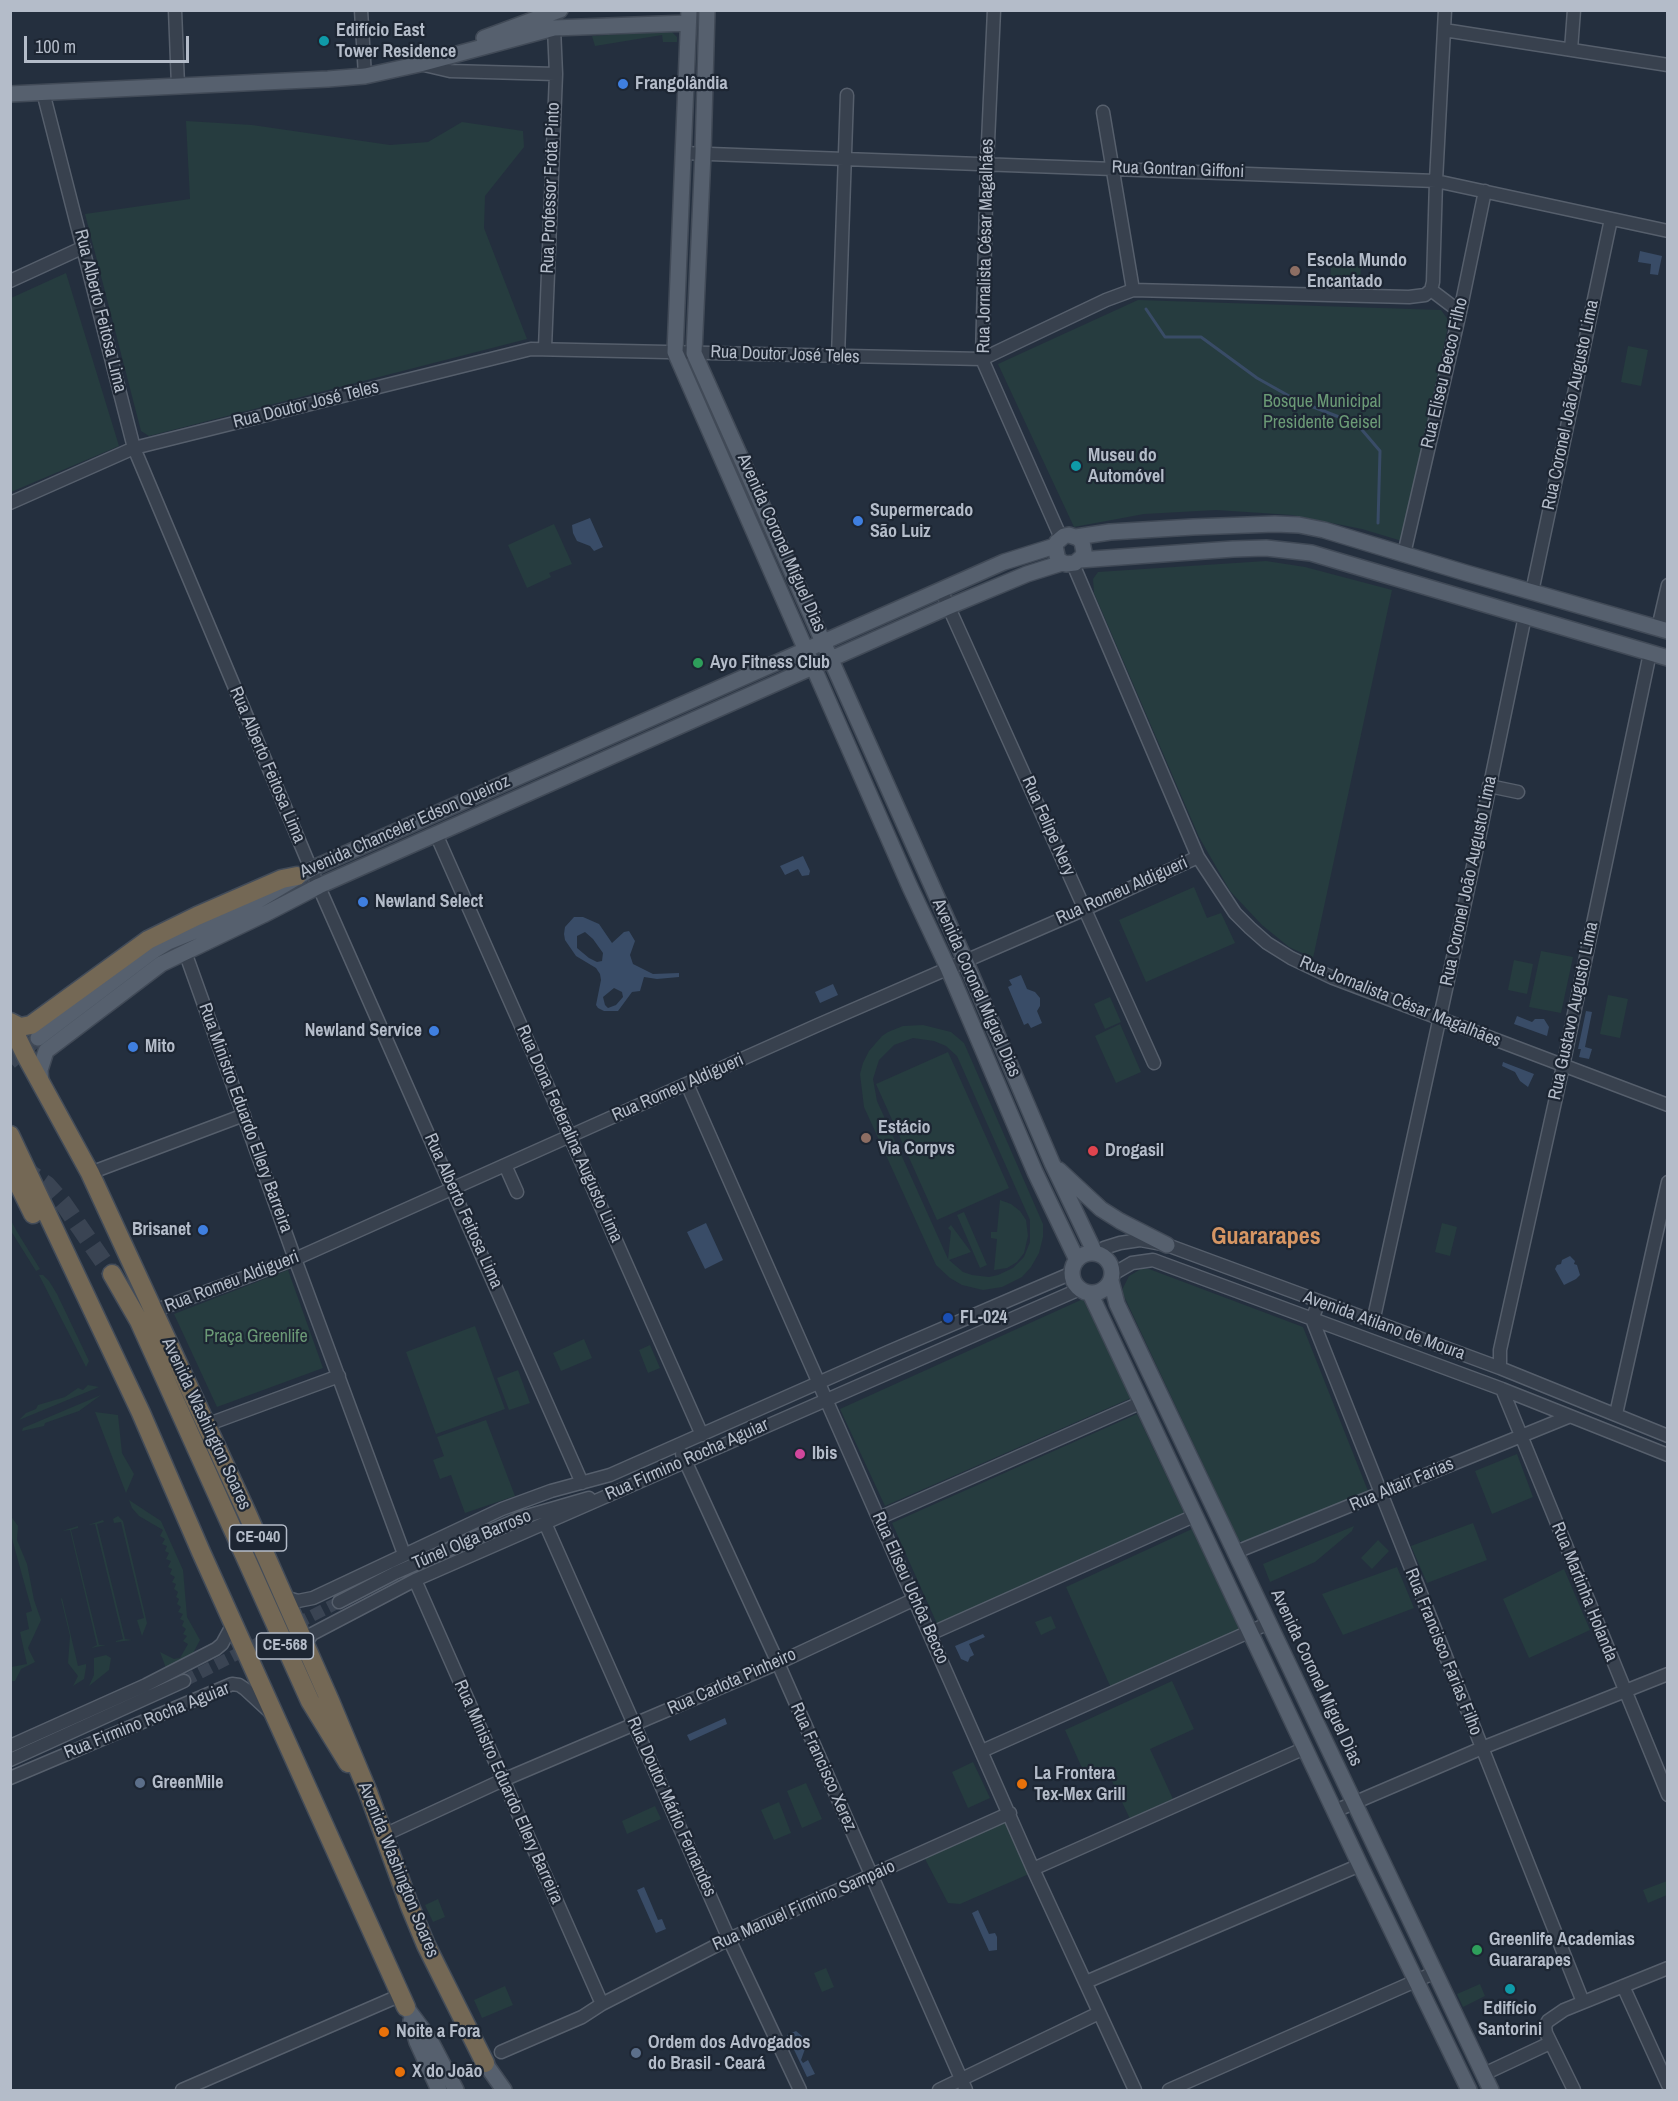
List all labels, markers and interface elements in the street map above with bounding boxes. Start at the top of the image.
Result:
place label: Edifício East Tower Residence [336,20,456,63]
scale bar [27,24,192,62]
text: 100 m [35,34,76,59]
marker: Edifício East Tower Residence [317,34,331,48]
place label: Frangolândia [635,73,728,95]
marker: Frangolândia [616,77,630,91]
street label: Rua Professor Frota Pinto [537,102,565,274]
street label: Rua Jornalista César Magalhães [973,138,999,354]
street label: Rua Gontran Giffoni [1111,157,1245,183]
street label: Rua Alberto Feitosa Lima [69,227,131,395]
place label: Escola Mundo Encantado [1307,250,1407,292]
marker: Escola Mundo Encantado [1288,264,1302,278]
street label: Rua Eliseu Becco Filho [1417,295,1473,451]
street label: Rua Coronel João Augusto Lima [1538,298,1604,512]
street label: Rua Doutor José Teles [710,342,860,368]
street label: Rua Doutor José Teles [231,376,381,434]
park label: Bosque Municipal Presidente Geisel [1263,391,1381,434]
place label: Museu do Automóvel [1088,445,1164,488]
street label: Avenida Coronel Miguel Dias [732,451,830,635]
marker: Museu do Automóvel [1069,459,1083,473]
place label: Supermercado São Luiz [870,500,973,542]
marker: Supermercado São Luiz [851,514,865,528]
place label: Ayo Fitness Club [710,652,830,674]
marker: Ayo Fitness Club [691,656,705,670]
street label: Rua Alberto Feitosa Lima [224,684,310,846]
street label: Avenida Chanceler Edson Queiroz [297,771,513,883]
street label: Rua Felipe Nery [1016,773,1080,879]
street label: Rua Coronel João Augusto Lima [1436,774,1502,988]
street label: Rua Romeu Aldigueri [1053,852,1191,930]
place label: Newland Select [375,891,483,913]
marker: Newland Select [356,895,370,909]
street label: Avenida Coronel Miguel Dias [927,896,1025,1080]
street label: Rua Gustavo Augusto Lima [1545,920,1603,1102]
street label: Rua Jornalista César Magalhães [1296,952,1504,1052]
street label: Rua Ministro Eduardo Ellery Barreira [193,1000,297,1236]
place label: Newland Service [305,1020,422,1042]
street label: Rua Dona Federalina Augusto Lima [511,1022,627,1246]
marker: Newland Service [427,1024,441,1038]
place label: Mito [145,1036,175,1058]
marker: Mito [126,1040,140,1054]
street label: Rua Romeu Aldigueri [609,1049,747,1127]
place label: Estácio Via Corpvs [878,1117,955,1160]
street label: Rua Alberto Feitosa Lima [419,1130,507,1292]
marker: Estácio Via Corpvs [859,1131,873,1145]
place label: Drogasil [1105,1140,1164,1162]
marker: Drogasil [1086,1144,1100,1158]
place label: Brisanet [132,1219,191,1241]
marker: Brisanet [196,1223,210,1237]
district label: Guararapes [1211,1224,1321,1252]
street label: Rua Romeu Aldigueri [162,1246,302,1318]
street label: Avenida Atilano de Moura [1300,1287,1468,1365]
place label: FL-024 [960,1307,1008,1329]
marker: FL-024 [941,1311,955,1325]
park label: Praça Greenlife [204,1326,308,1348]
street label: Avenida Washington Soares [157,1335,255,1513]
street label: Rua Firmino Rocha Aguiar [602,1414,772,1506]
place label: Ibis [812,1443,837,1465]
marker: Ibis [793,1447,807,1461]
street label: Rua Altair Farias [1347,1453,1457,1517]
street label: Túnel Olga Barroso [409,1505,535,1575]
street label: Rua Eliseu Uchôa Becco [867,1509,953,1667]
street label: Rua Martinha Holanda [1546,1519,1622,1665]
road number: CE-040 [230,1525,286,1551]
street label: Rua Francisco Farias Filho [1400,1565,1486,1739]
street label: Avenida Coronel Miguel Dias [1266,1586,1366,1770]
road number: CE-568 [256,1633,314,1659]
street label: Rua Carlota Pinheiro [664,1644,800,1720]
street label: Rua Ministro Eduardo Ellery Barreira [449,1677,567,1907]
street label: Rua Firmino Rocha Aguiar [61,1678,233,1764]
street label: Rua Francisco Xerez [785,1699,861,1835]
street label: Rua Doutor Márlio Fernandes [622,1714,720,1900]
place label: La Frontera Tex-Mex Grill [1034,1763,1126,1806]
place label: GreenMile [152,1772,223,1794]
marker: GreenMile [133,1776,147,1790]
marker: La Frontera Tex-Mex Grill [1015,1777,1029,1791]
street label: Avenida Washington Soares [353,1779,443,1961]
street label: Rua Manuel Firmino Sampaio [709,1856,899,1956]
place label: Greenlife Academias Guararapes [1489,1929,1635,1972]
marker: Greenlife Academias Guararapes [1470,1943,1484,1957]
marker: Edifício Santorini [1503,1982,1517,1996]
place label: Edifício Santorini [1478,1998,1542,2040]
place label: Noite a Fora [396,2021,481,2043]
marker: Noite a Fora [377,2025,391,2039]
place label: Ordem dos Advogados do Brasil - Ceará [648,2032,810,2074]
marker: Ordem dos Advogados do Brasil - Ceará [629,2046,643,2060]
place label: X do João [412,2061,483,2083]
marker: X do João [393,2065,407,2079]

